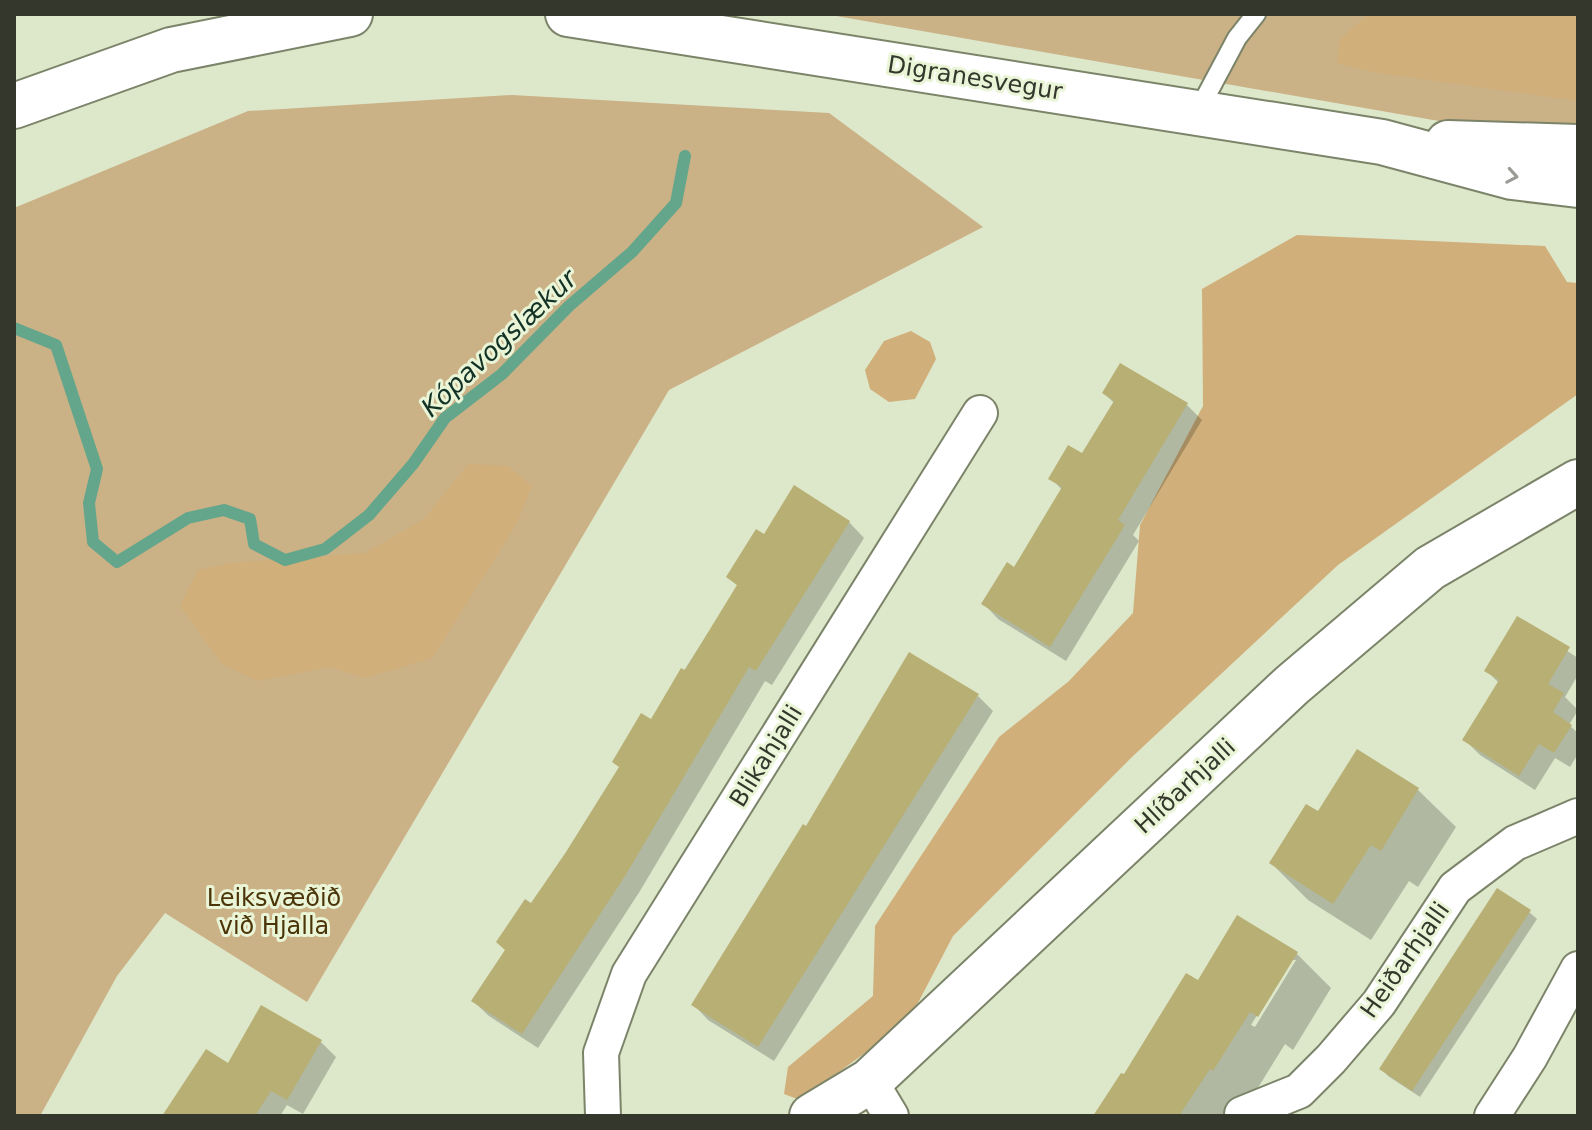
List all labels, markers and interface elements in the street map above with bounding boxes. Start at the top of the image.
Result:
street label: Digranesvegur [886,50,1065,106]
one-way arrow [1505,167,1518,184]
water label: Kópavogslækur [415,262,584,423]
street label: Blikahjalli [724,700,808,812]
street label: Hlíðarhjalli [1129,733,1241,839]
park label: Leiksvæðið við Hjalla [207,884,341,940]
street label: Heiðarhjalli [1355,897,1455,1023]

